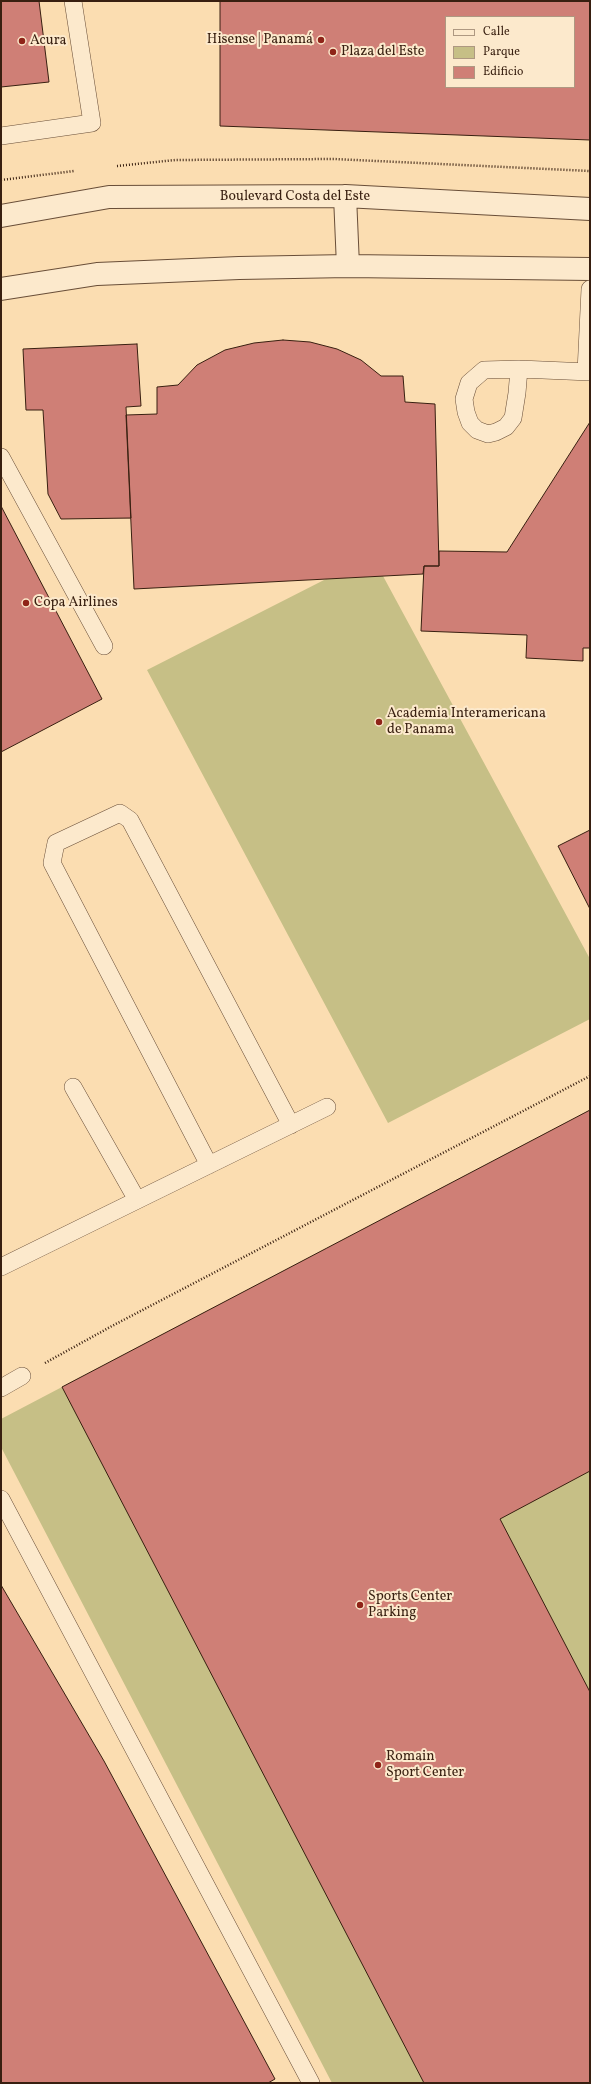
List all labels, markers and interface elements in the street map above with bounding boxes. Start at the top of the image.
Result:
legend [445,16,575,88]
text: Calle [483,24,510,40]
place label: Hisense | Panamá [207,32,313,48]
place label: Acura [30,33,67,49]
marker: Hisense | Panamá [316,35,326,45]
marker: Acura [17,36,27,46]
place label: Plaza del Este [341,44,424,60]
text: Parque [483,44,520,60]
marker: Plaza del Este [328,47,338,57]
text: Edificio [483,64,523,80]
street label: Boulevard Costa del Este [220,189,370,205]
place label: Copa Airlines [34,595,118,611]
marker: Copa Airlines [21,598,31,608]
place label: Academia Interamericana de Panama [387,706,546,738]
marker: Academia Interamericana de Panama [374,717,384,727]
place label: Sports Center Parking [368,1589,452,1622]
marker: Sports Center Parking [355,1600,365,1610]
place label: Romain Sport Center [386,1749,464,1782]
marker: Romain Sport Center [373,1760,383,1770]

